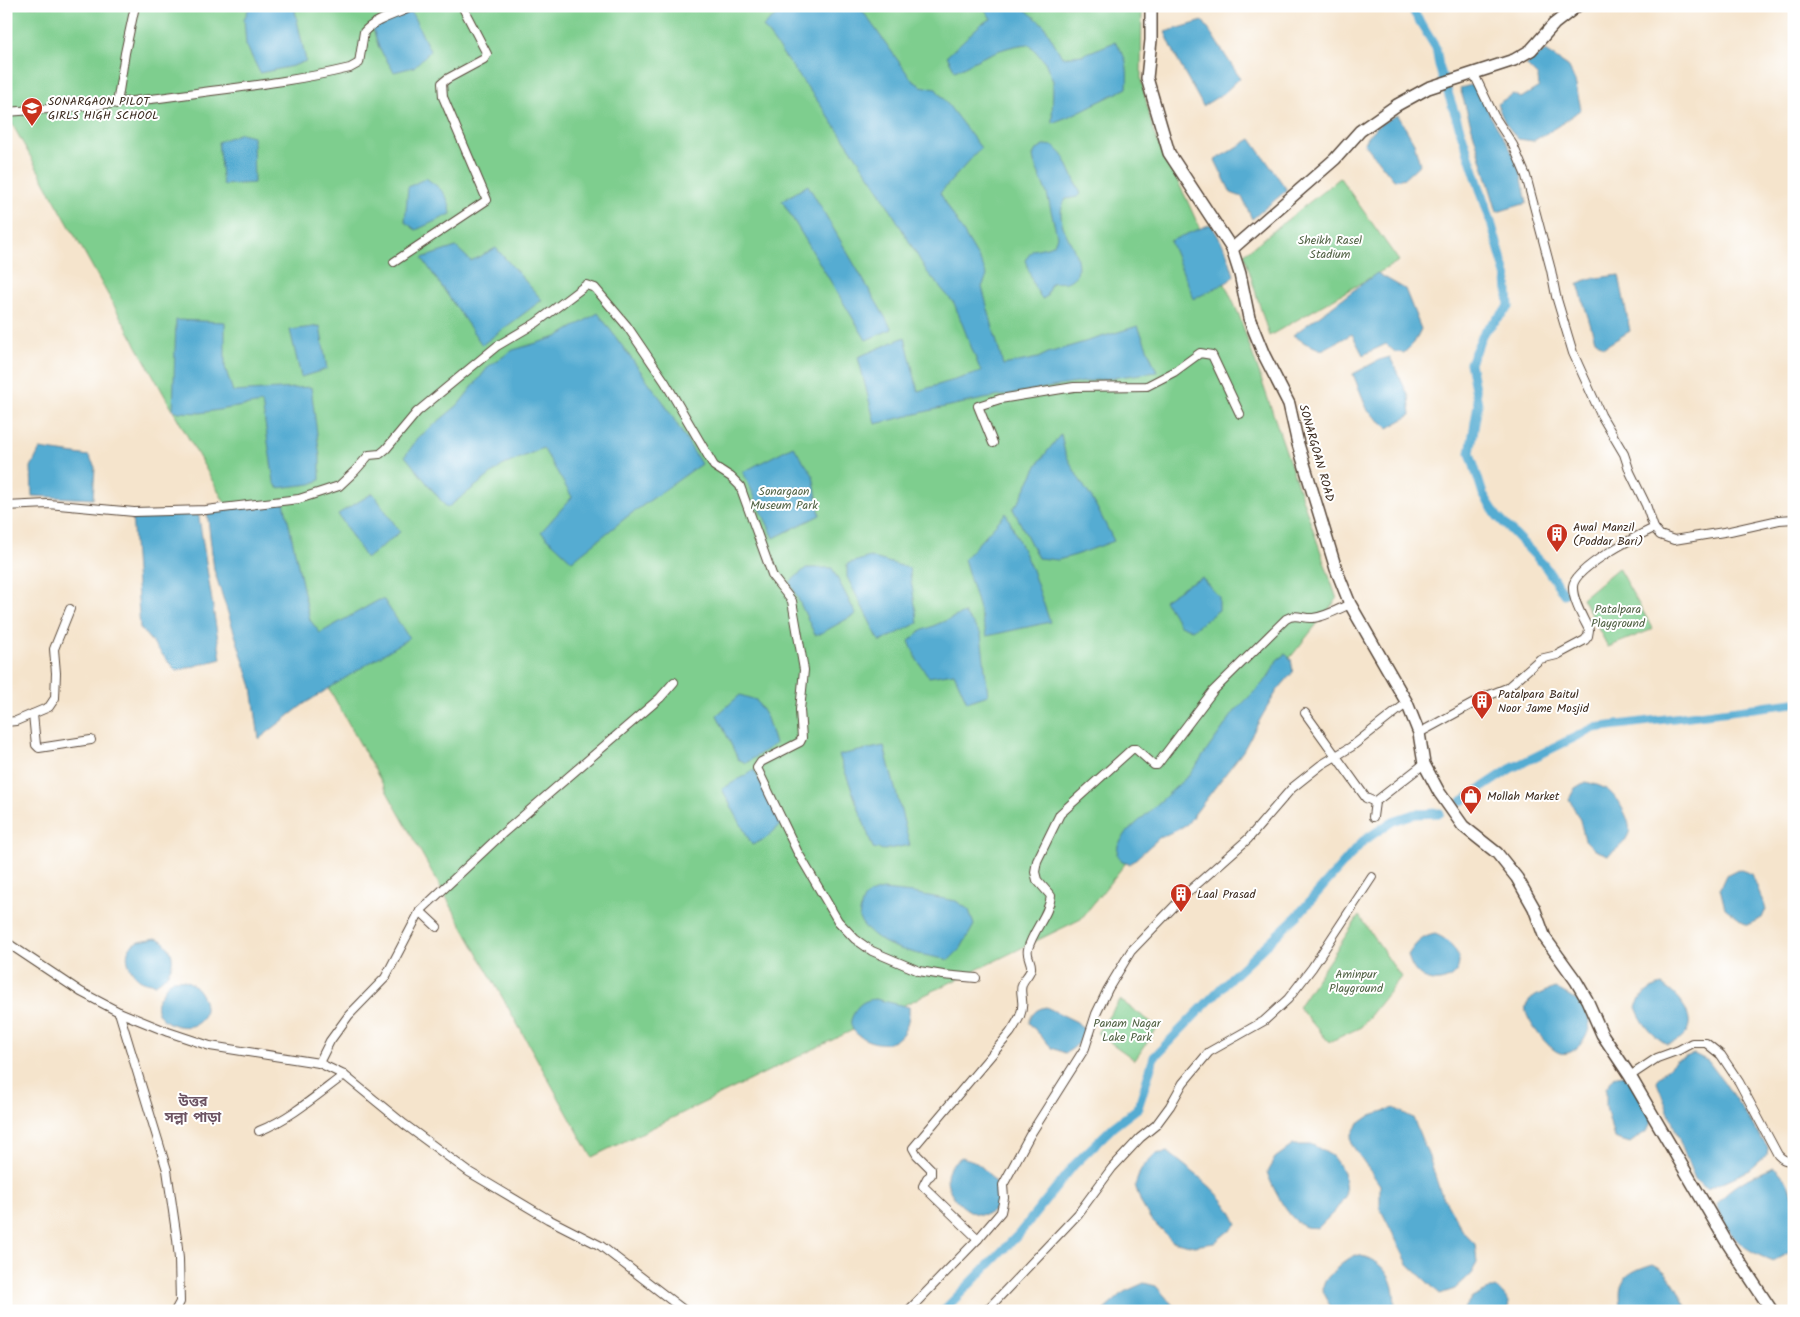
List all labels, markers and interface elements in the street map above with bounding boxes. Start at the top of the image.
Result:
place label: SONARGAON PILOT GIRLS HIGH SCHOOL [48,92,159,125]
school or university icon: SONARGAON PILOT GIRLS HIGH SCHOOL [20,96,44,127]
park label: Sheikh Rasel Stadium [1298,231,1362,264]
street label: SONARGOAN ROAD [1294,402,1340,504]
park label: Sonargaon Museum Park [750,482,818,515]
place label: Awal Manzil (Poddar Bari) [1573,518,1643,551]
building icon: Awal Manzil (Poddar Bari) [1545,522,1569,553]
park label: Patalpara Playground [1591,600,1646,633]
place label: Patalpara Baitul Noor Jame Mosjid [1498,685,1590,718]
building icon: Patalpara Baitul Noor Jame Mosjid [1470,689,1494,720]
shop icon: Mollah Market [1459,784,1483,815]
place label: Mollah Market [1487,787,1560,806]
building icon: Laal Prasad [1169,882,1193,913]
place label: Laal Prasad [1197,885,1256,904]
park label: Aminpur Playground [1329,965,1384,998]
park label: Panam Nagar Lake Park [1093,1014,1162,1047]
district label: উত্তর সল্লা পাড়া [164,1091,222,1129]

